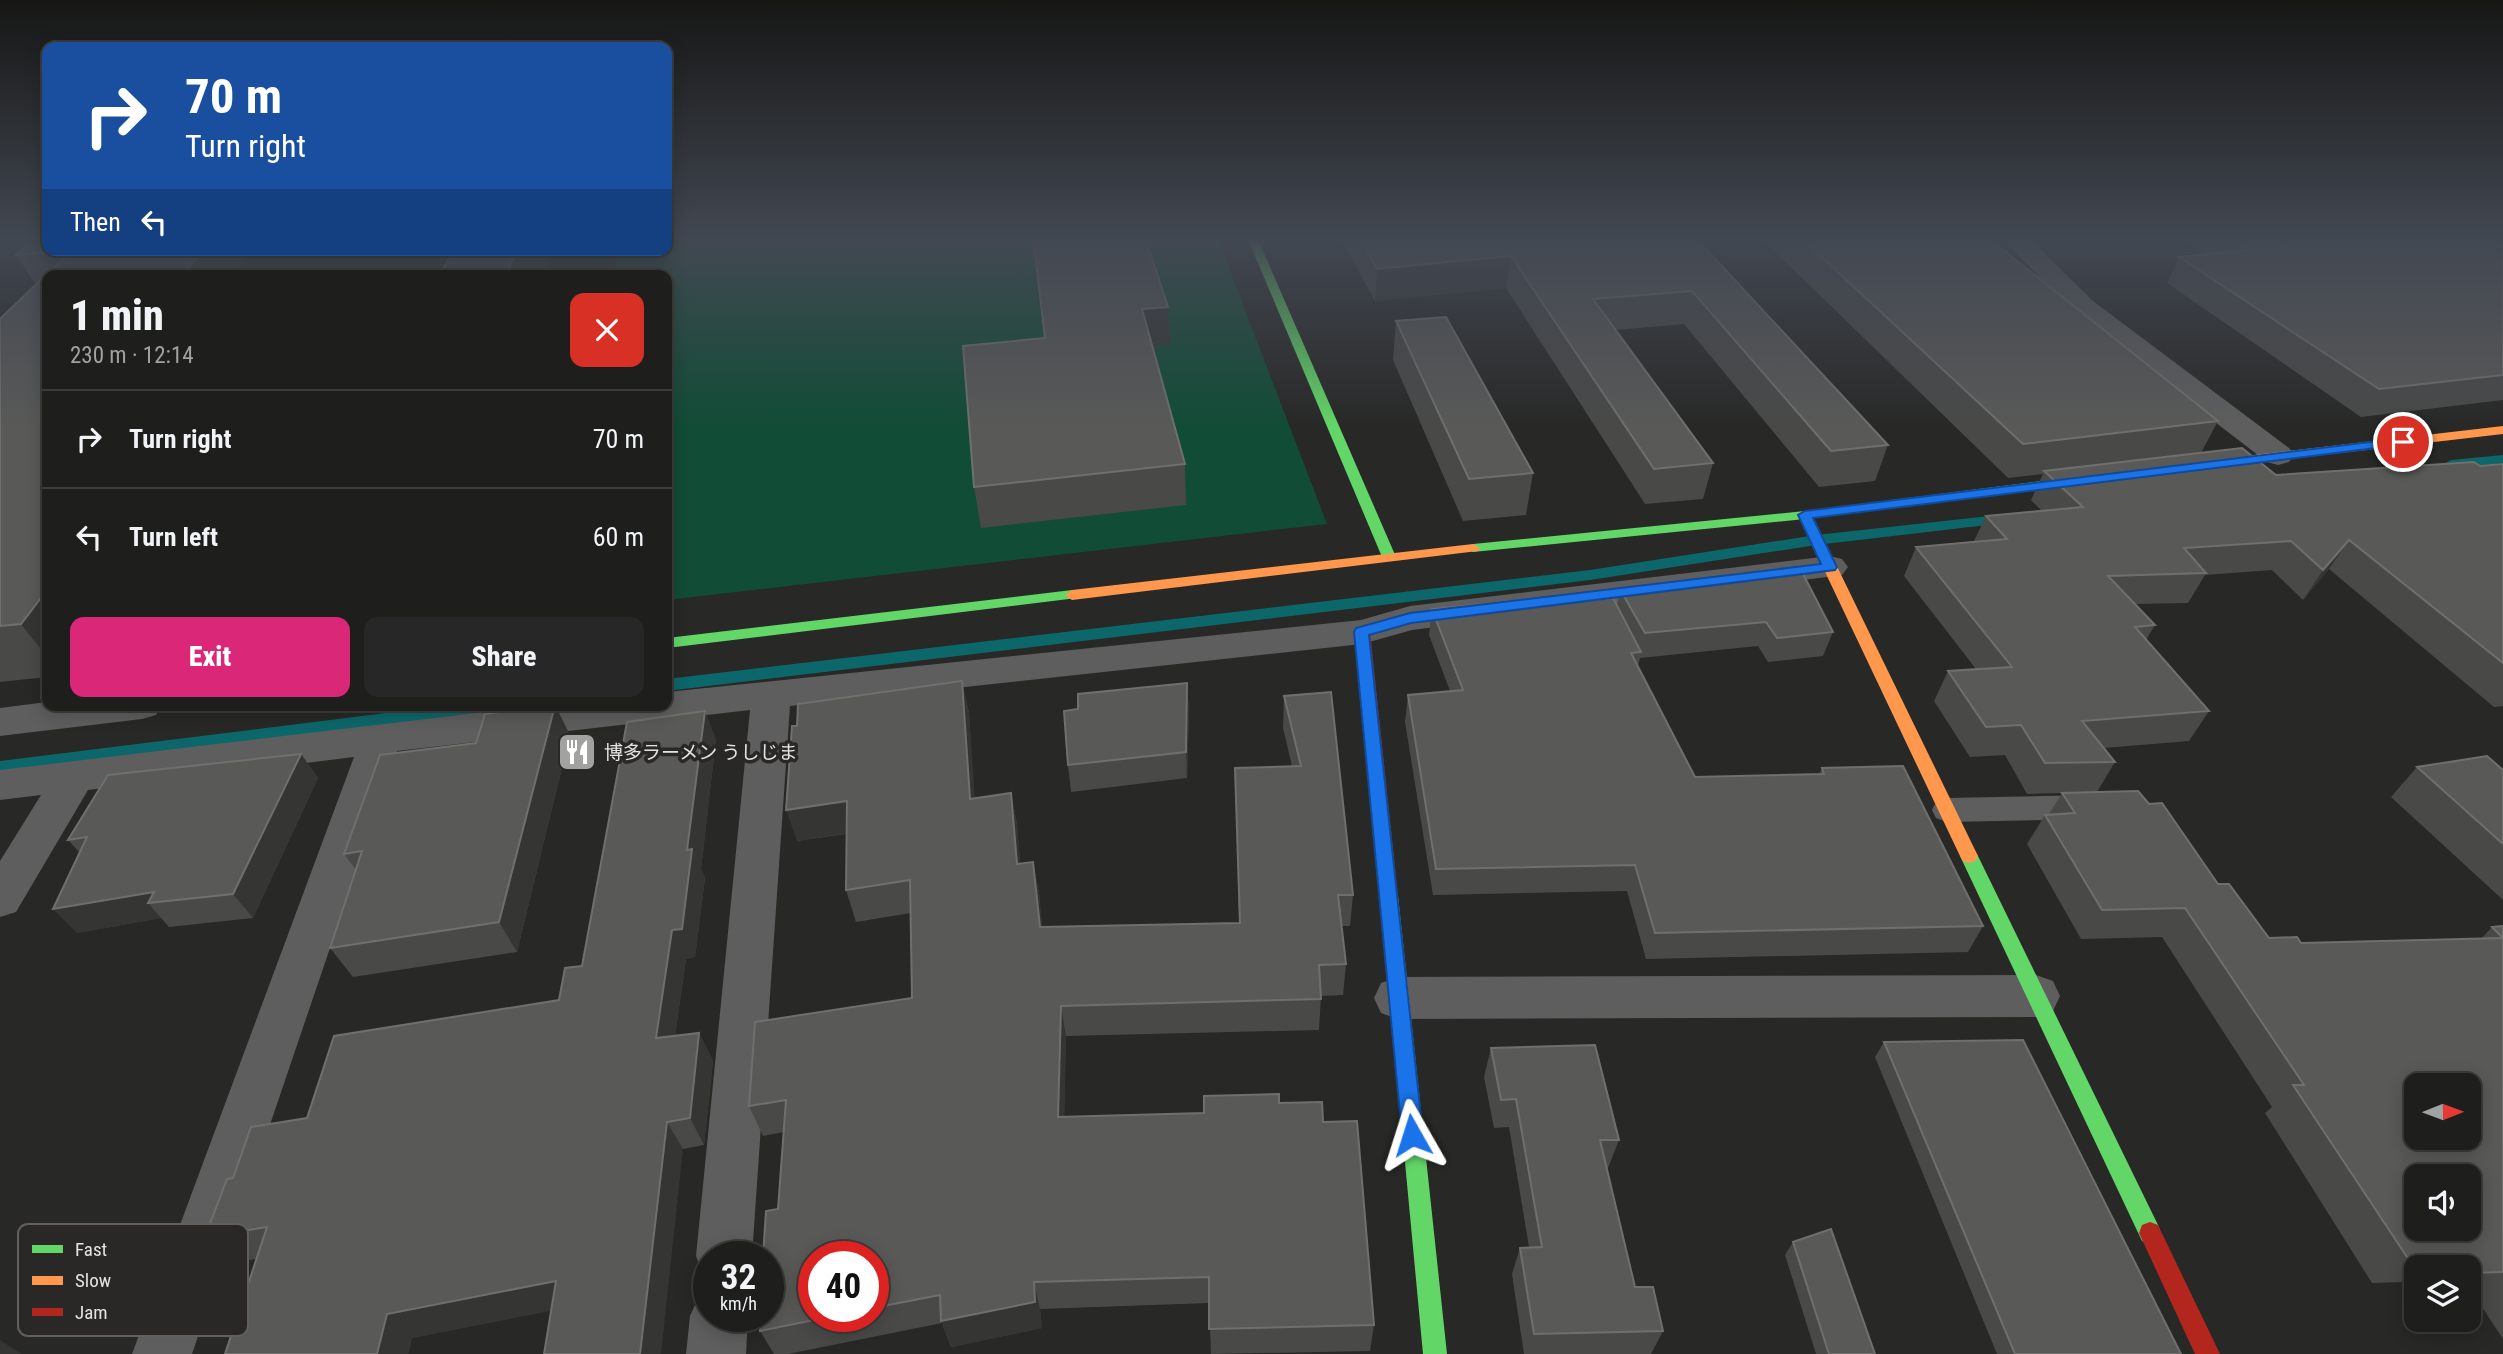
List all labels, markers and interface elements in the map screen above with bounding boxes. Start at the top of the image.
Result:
text: 70 m [185,68,282,125]
icon: right [70,70,161,161]
text: Turn right [185,127,306,165]
icon: left [135,203,173,241]
text: Then [70,207,121,237]
text: 1 min [70,291,164,340]
button: close [570,293,644,367]
text: 230 m · 12:14 [70,342,194,369]
pin [2373,412,2433,472]
icon: right [70,420,108,458]
icon: arrive [2384,423,2422,461]
text: Turn right [129,424,231,454]
text: 70 m [593,424,644,454]
icon: left [70,518,108,556]
text: Turn left [129,522,218,552]
text: 60 m [593,522,644,552]
button: Exit [70,617,350,697]
button: Share [364,617,644,697]
restaurant icon: 博多ラーメン うしじま [556,731,598,773]
place label: 博多ラーメン うしじま [604,741,798,764]
north arrow [2404,1073,2482,1150]
map controls [2404,1073,2481,1332]
position arrow [1375,1098,1449,1172]
button: sound [2404,1164,2481,1241]
legend [18,1224,248,1336]
text: Fast [75,1238,107,1261]
speed limit sign: 40 [798,1241,889,1332]
button: layers [2404,1255,2481,1332]
text: 32 [721,1257,756,1298]
text: Slow [75,1269,111,1292]
text: km/h [720,1293,757,1314]
text: Jam [75,1301,108,1324]

